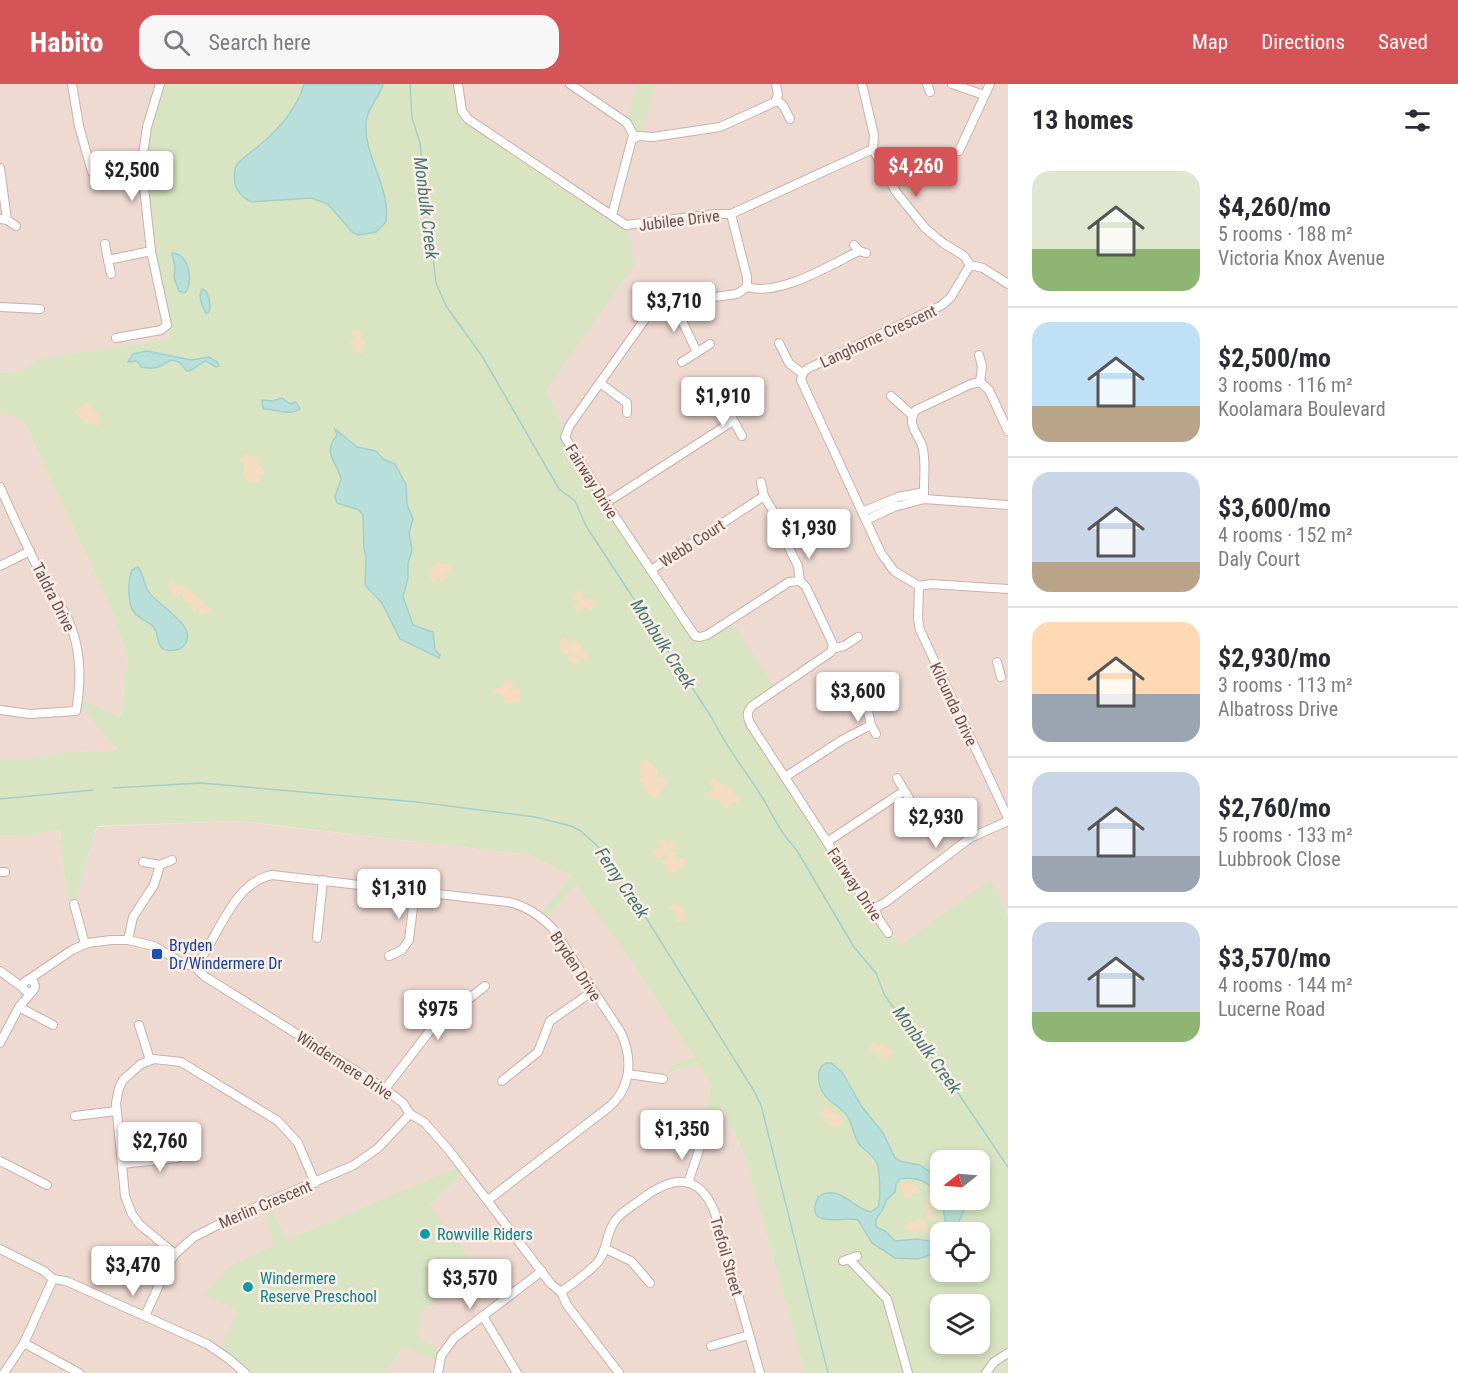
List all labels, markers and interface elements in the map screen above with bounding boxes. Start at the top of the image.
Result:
search box [139,15,559,69]
text: Habito [30,26,103,59]
icon: search [160,26,193,59]
text: Search here [208,30,311,55]
text: Map [1192,30,1228,54]
text: Directions [1261,30,1345,54]
text: Saved [1378,30,1428,54]
icon: filters [1401,104,1434,137]
text: 13 homes [1032,105,1134,135]
pin: $4,260 [867,147,965,198]
pin: $2,500 [83,151,181,202]
text: $4,260 [888,154,944,178]
water label: Monbulk Creek [410,156,443,261]
text: $2,500 [104,158,160,182]
text: $4,260/mo [1218,192,1331,222]
icon: home [1080,195,1152,267]
street label: Jubilee Drive [638,206,721,235]
text: 5 rooms · 188 m² [1218,222,1353,246]
text: Victoria Knox Avenue [1218,246,1385,270]
pin: $3,710 [625,282,723,333]
text: $3,710 [646,289,702,313]
street label: Langhorne Crescent [817,301,940,372]
text: $2,500/mo [1218,343,1331,373]
icon: home [1080,346,1152,418]
text: 3 rooms · 116 m² [1218,373,1353,397]
pin: $1,910 [674,377,772,428]
text: $1,910 [695,384,751,408]
text: Koolamara Boulevard [1218,397,1386,421]
street label: Fairway Drive [561,441,622,522]
text: $3,600/mo [1218,493,1331,523]
icon: home [1080,496,1152,568]
pin: $1,930 [760,509,858,560]
street label: Webb Court [656,515,729,571]
text: $1,930 [781,516,837,540]
text: 4 rooms · 152 m² [1218,523,1353,547]
text: Daly Court [1218,547,1300,571]
street label: Taldra Drive [28,560,79,635]
water label: Monbulk Creek [627,595,701,693]
text: $2,930/mo [1218,643,1331,673]
icon: home [1080,646,1152,718]
street label: Kilcunda Drive [926,659,981,749]
pin: $3,600 [809,672,907,723]
text: 3 rooms · 113 m² [1218,673,1353,697]
text: $3,600 [830,679,886,703]
text: Albatross Drive [1218,697,1338,721]
text: $2,760/mo [1218,793,1331,823]
icon: home [1080,796,1152,868]
pin: $2,930 [887,798,985,849]
text: $2,930 [908,805,964,829]
text: 5 rooms · 133 m² [1218,823,1353,847]
water label: Ferny Creek [591,843,654,923]
street label: Fairway Drive [823,844,886,924]
text: Lubbrook Close [1218,847,1341,871]
pin: $1,310 [350,869,448,920]
text: $1,310 [371,876,427,900]
street label: Bryden Drive [546,928,605,1005]
place label: Bryden Dr/Windermere Dr [169,936,282,973]
text: $3,570/mo [1218,943,1331,973]
icon: home [1080,946,1152,1018]
marker: Bryden Dr/Windermere Dr [150,947,164,961]
text: 4 rooms · 144 m² [1218,973,1353,997]
pin: $975 [402,990,474,1041]
text: $975 [418,997,458,1021]
text: Lucerne Road [1218,997,1325,1021]
water label: Monbulk Creek [889,1002,967,1098]
street label: Windermere Drive [293,1027,397,1104]
pin: $1,350 [633,1110,731,1161]
text: $1,350 [654,1117,710,1141]
pin: $2,760 [111,1122,209,1173]
text: $2,760 [132,1129,188,1153]
north arrow [930,1150,990,1210]
map controls [930,1150,990,1354]
street label: Merlin Crescent [216,1176,315,1233]
street label: Trefoil Street [706,1214,747,1298]
button: locate [930,1222,990,1282]
place label: Rowville Riders [437,1225,533,1244]
marker: Rowville Riders [418,1227,432,1241]
pin: $3,470 [84,1246,182,1297]
text: $3,470 [105,1253,161,1277]
pin: $3,570 [421,1259,519,1310]
text: $3,570 [442,1266,498,1290]
place label: Windermere Reserve Preschool [260,1269,377,1306]
marker: Windermere Reserve Preschool [241,1280,255,1294]
button: layers [930,1294,990,1354]

